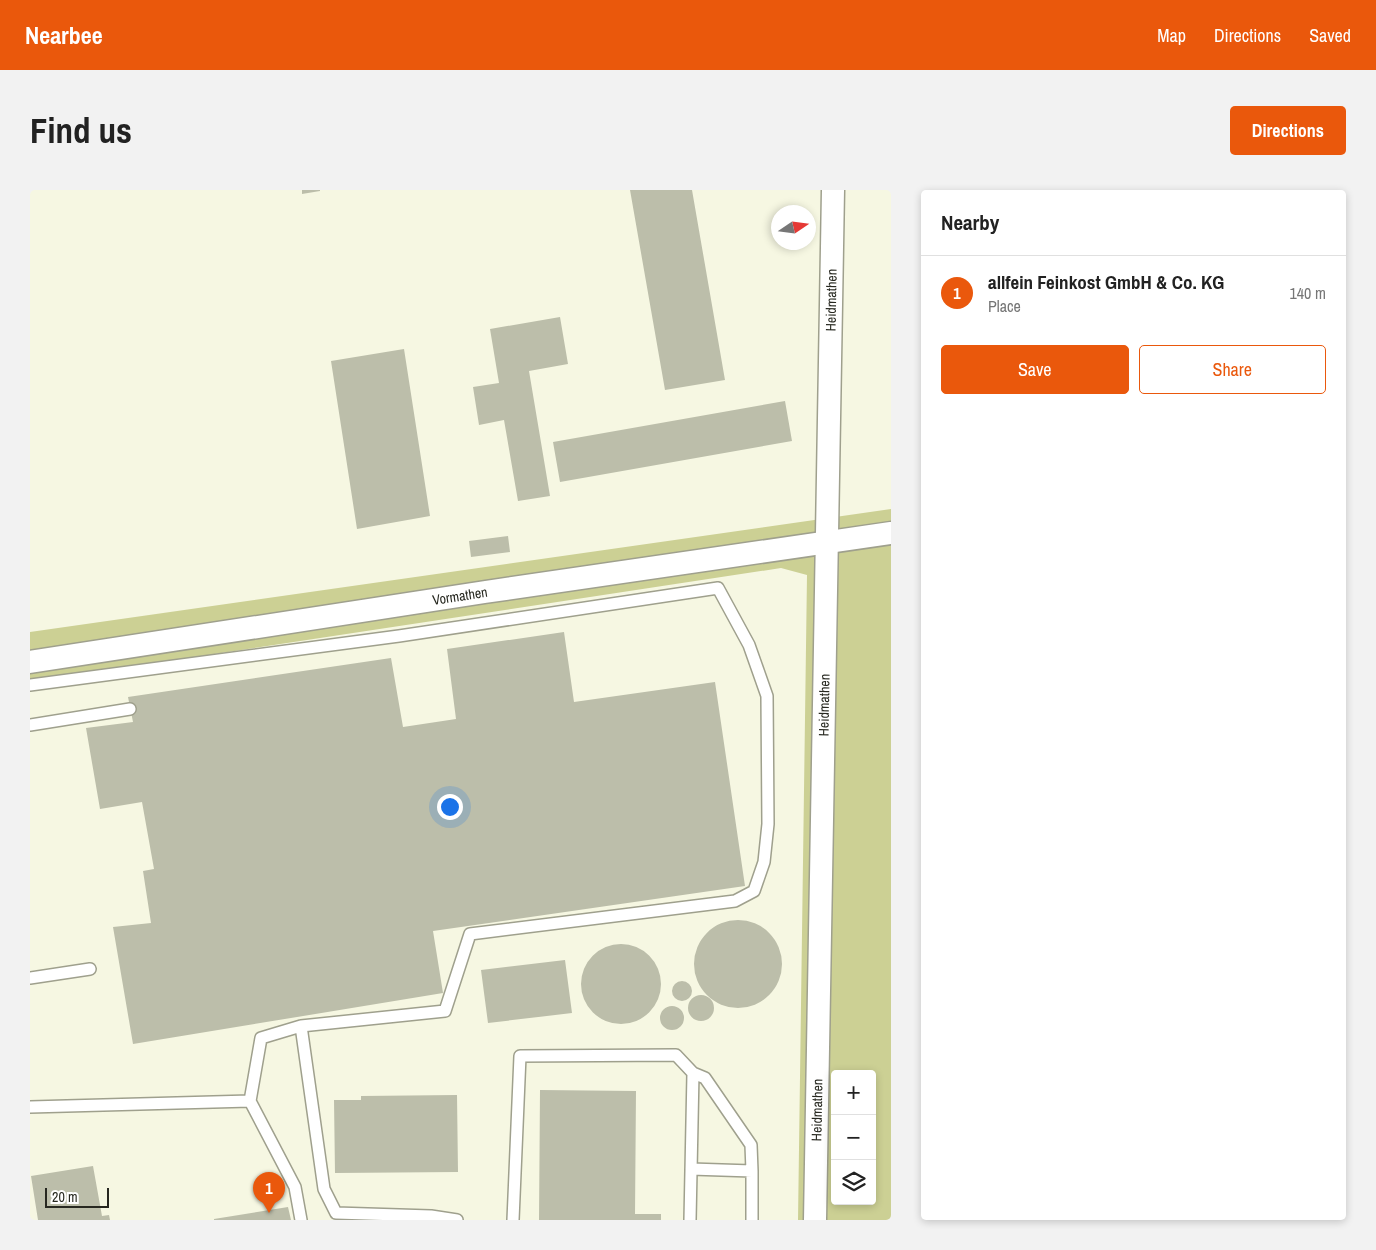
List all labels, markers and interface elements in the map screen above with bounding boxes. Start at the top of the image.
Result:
text: Nearbee [25,19,103,51]
text: Map [1157,23,1186,48]
text: Directions [1214,23,1281,48]
text: Saved [1309,23,1351,48]
button: Directions [1230,106,1346,155]
text: Find us [30,107,132,154]
north arrow [771,205,816,250]
text: Nearby [941,208,999,237]
street label: Heidmathen [822,269,841,332]
text: allfein Feinkost GmbH & Co. KG [988,269,1224,295]
text: 1 [953,282,961,304]
text: 140 m [1290,282,1326,304]
text: Place [988,295,1021,317]
button: Save [941,345,1129,394]
button: Share [1139,345,1326,394]
street label: Vormathen [431,583,489,609]
street label: Heidmathen [814,674,834,737]
your location [437,794,463,820]
map controls [831,1070,876,1205]
button: + [831,1070,876,1115]
street label: Heidmathen [807,1079,826,1141]
button: − [831,1115,876,1160]
button: layers [831,1160,876,1205]
pin: 1 [253,1172,285,1213]
scale bar [45,1185,109,1208]
text: 20 m [52,1188,78,1206]

